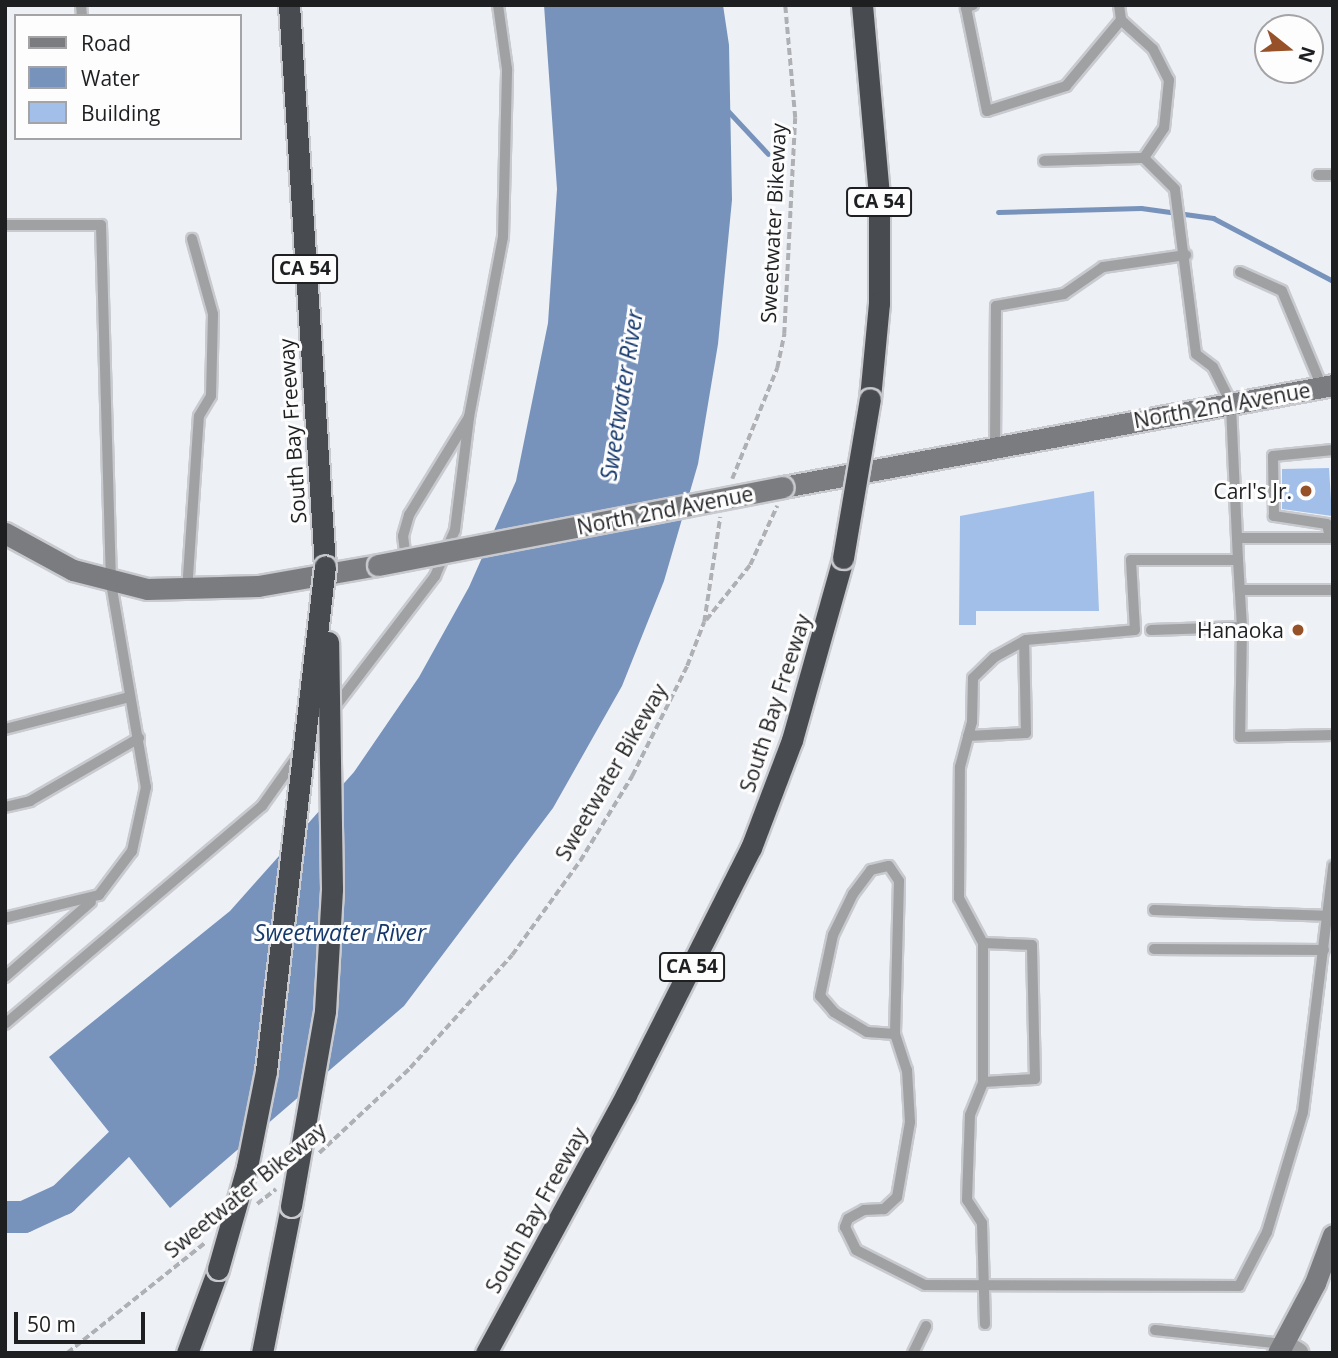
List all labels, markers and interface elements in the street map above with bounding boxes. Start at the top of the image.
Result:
legend [14,14,242,140]
north arrow [1254,14,1324,84]
text: Road [81,29,131,57]
text: N [1292,43,1322,66]
text: Water [81,64,140,92]
text: Building [81,99,160,127]
street label: Sweetwater Bikeway [755,122,791,324]
road number: CA 54 [846,186,912,218]
road number: CA 54 [272,254,338,284]
water label: Sweetwater River [594,308,648,482]
street label: South Bay Freeway [273,338,311,524]
street label: North 2nd Avenue [1132,377,1312,433]
place label: Carl's Jr. [1213,478,1292,504]
street label: North 2nd Avenue [575,481,755,539]
marker: Carl's Jr. [1298,483,1314,499]
street label: South Bay Freeway [734,611,816,795]
place label: Hanaoka [1197,617,1284,643]
marker: Hanaoka [1290,622,1306,638]
street label: Sweetwater Bikeway [550,679,672,865]
water label: Sweetwater River [254,918,426,946]
road number: CA 54 [659,951,725,982]
street label: Sweetwater Bikeway [159,1117,331,1263]
street label: South Bay Freeway [480,1123,592,1297]
scale bar [18,1298,149,1342]
text: 50 m [27,1310,76,1338]

